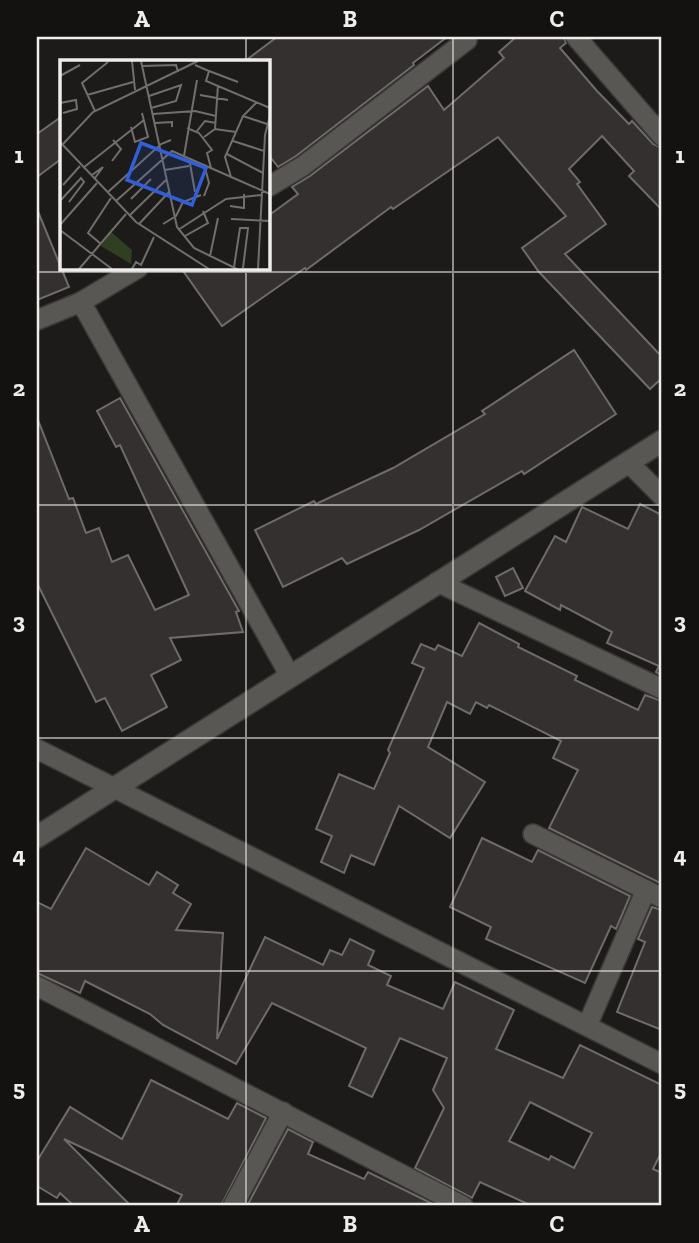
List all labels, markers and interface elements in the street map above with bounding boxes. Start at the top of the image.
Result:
text: A [134,5,150,33]
text: B [343,5,357,33]
text: C [550,5,564,33]
inset map [60,60,270,270]
text: 1 [14,141,24,169]
text: 1 [675,141,685,169]
text: 2 [13,374,25,402]
text: 2 [674,374,686,402]
text: 3 [13,607,25,635]
text: 3 [674,607,686,635]
text: 4 [12,841,26,869]
text: 4 [673,841,687,869]
text: 5 [13,1074,25,1102]
text: 5 [674,1074,686,1102]
text: A [134,1210,150,1238]
text: B [343,1210,357,1238]
text: C [550,1210,564,1238]

